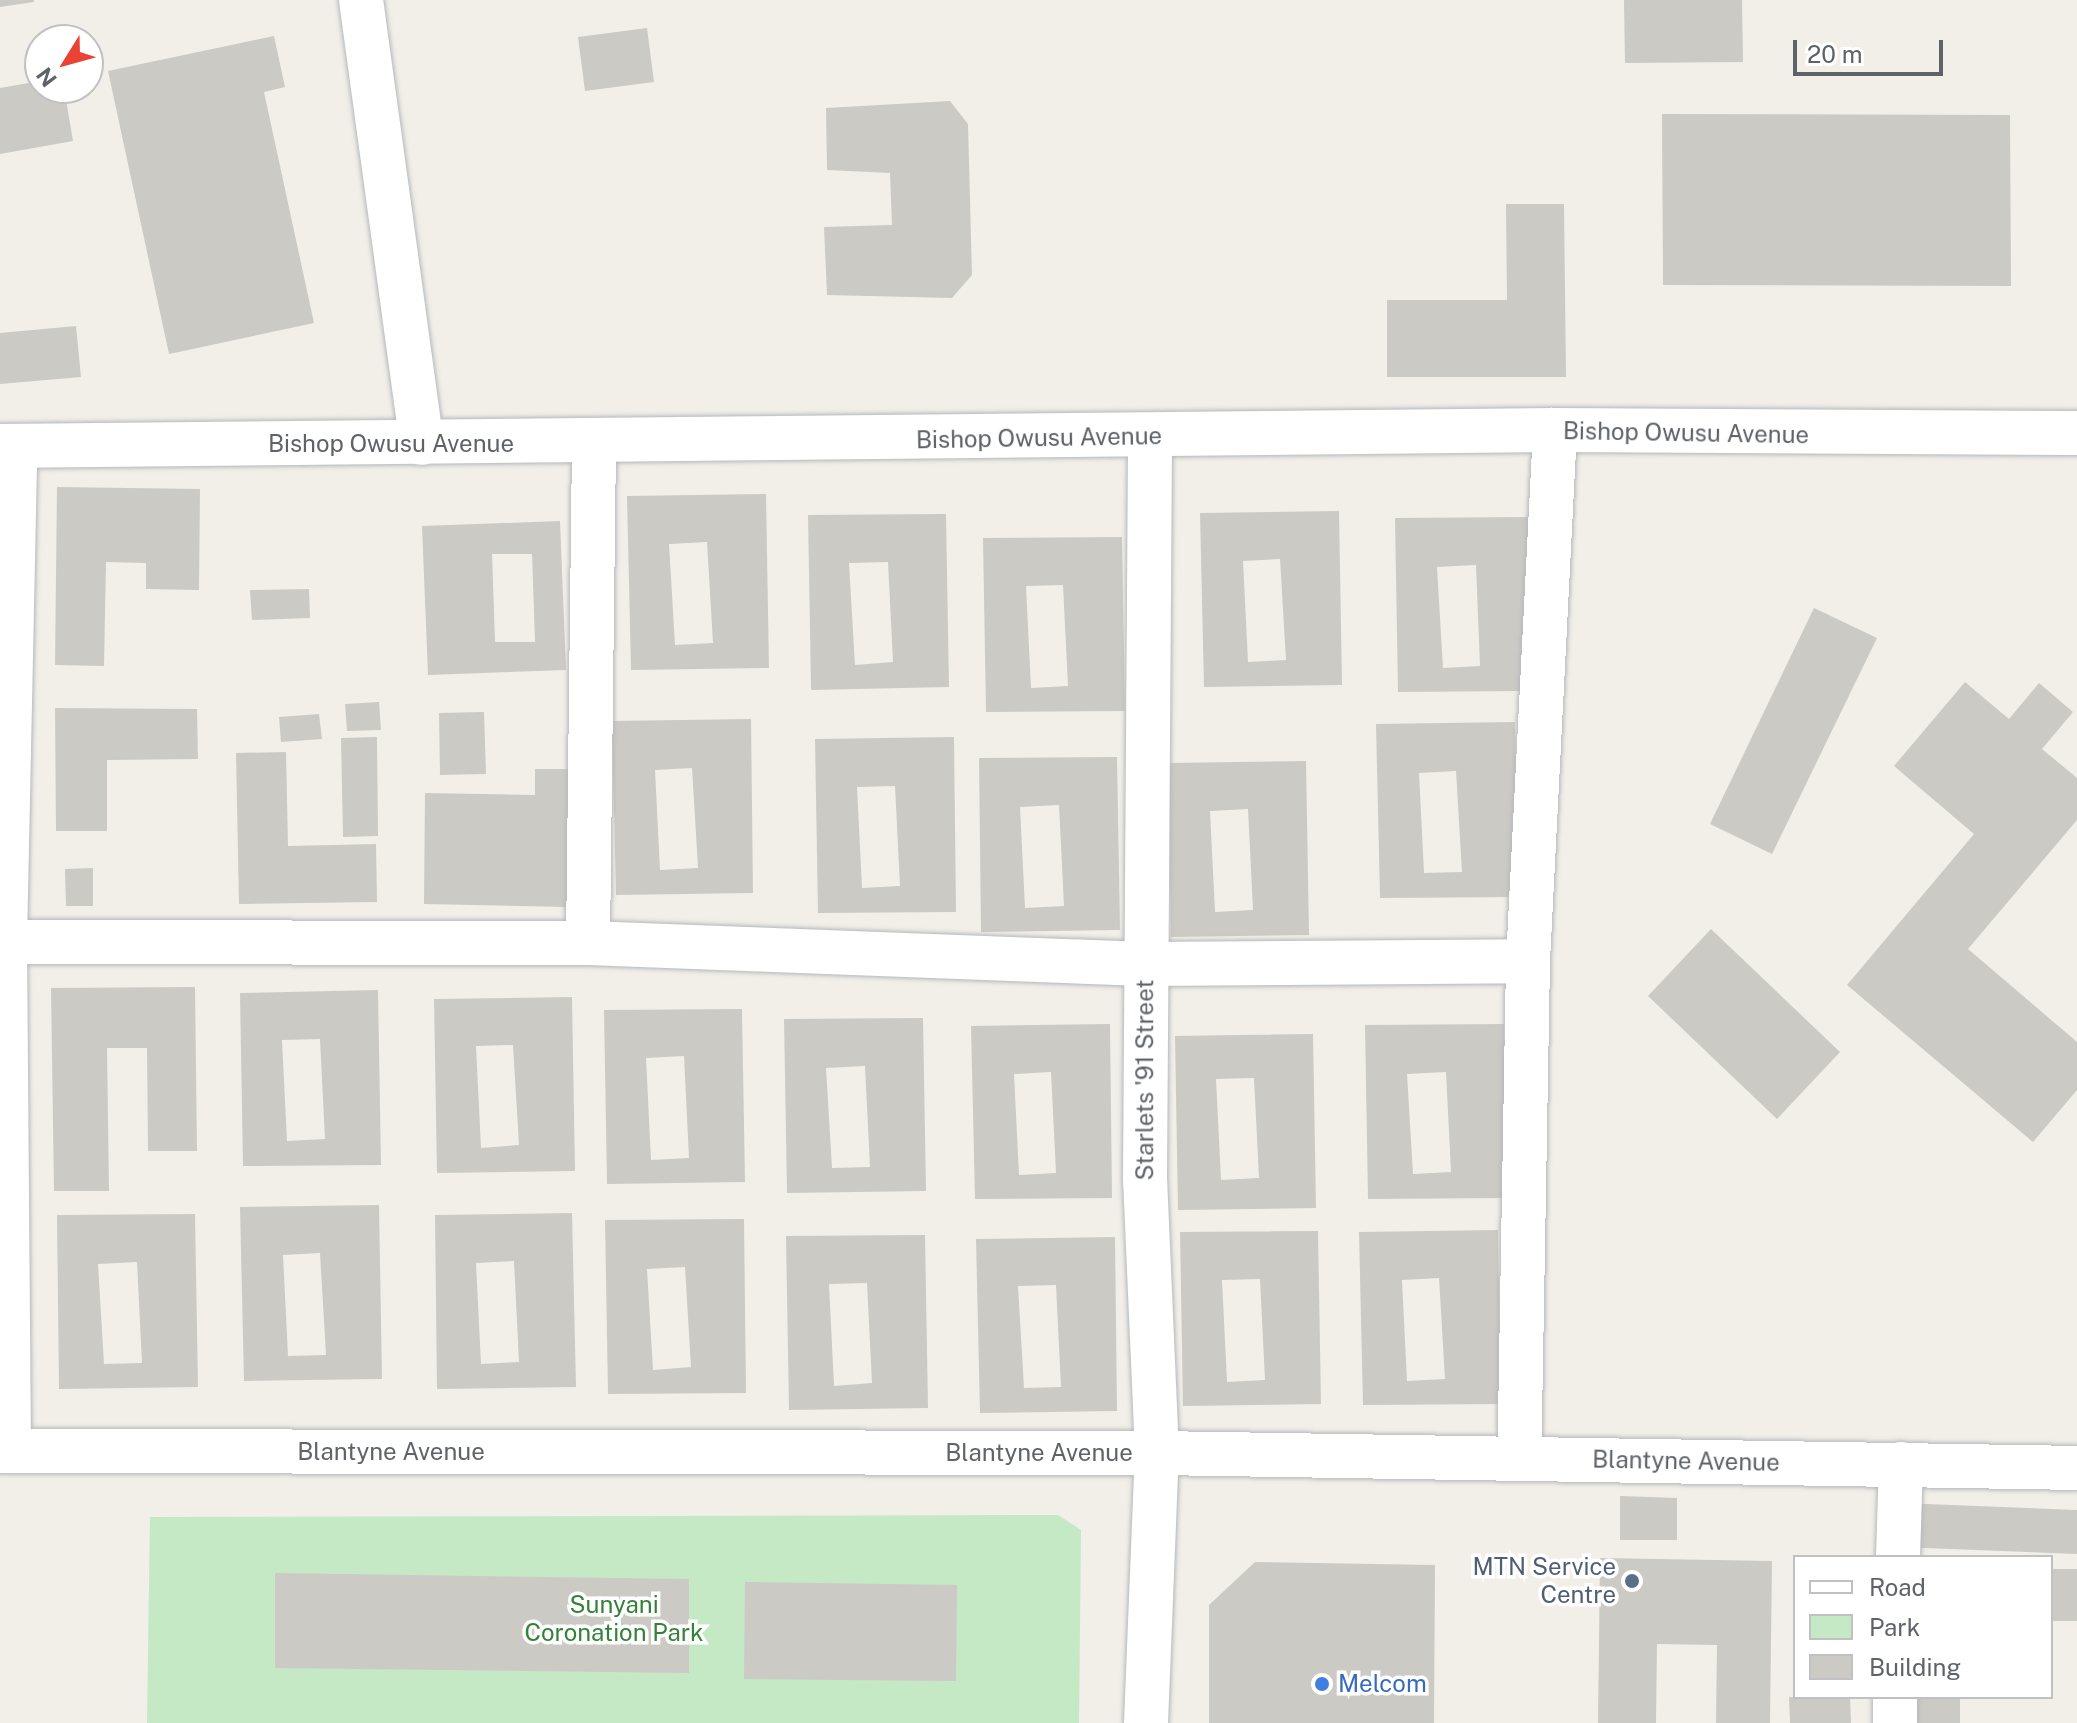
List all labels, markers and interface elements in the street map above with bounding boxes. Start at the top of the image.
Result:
north arrow [24,24,104,104]
scale bar [1797,24,1947,74]
text: 20 m [1807,40,1863,68]
text: N [31,63,62,92]
street label: Bishop Owusu Avenue [1563,416,1809,450]
street label: Bishop Owusu Avenue [916,421,1162,455]
street label: Bishop Owusu Avenue [268,430,514,458]
street label: Starlets '91 Street [1131,979,1159,1181]
street label: Blantyne Avenue [297,1438,485,1466]
street label: Blantyne Avenue [945,1439,1133,1467]
street label: Blantyne Avenue [1592,1445,1780,1477]
place label: MTN Service Centre [1473,1553,1616,1609]
legend [1793,1555,2053,1699]
marker: MTN Service Centre [1623,1572,1641,1590]
text: Road [1869,1573,1926,1601]
park label: Sunyani Coronation Park [524,1591,704,1647]
text: Park [1869,1613,1920,1641]
text: Building [1869,1653,1961,1681]
place label: Melcom [1338,1670,1427,1698]
marker: Melcom [1313,1675,1331,1693]

